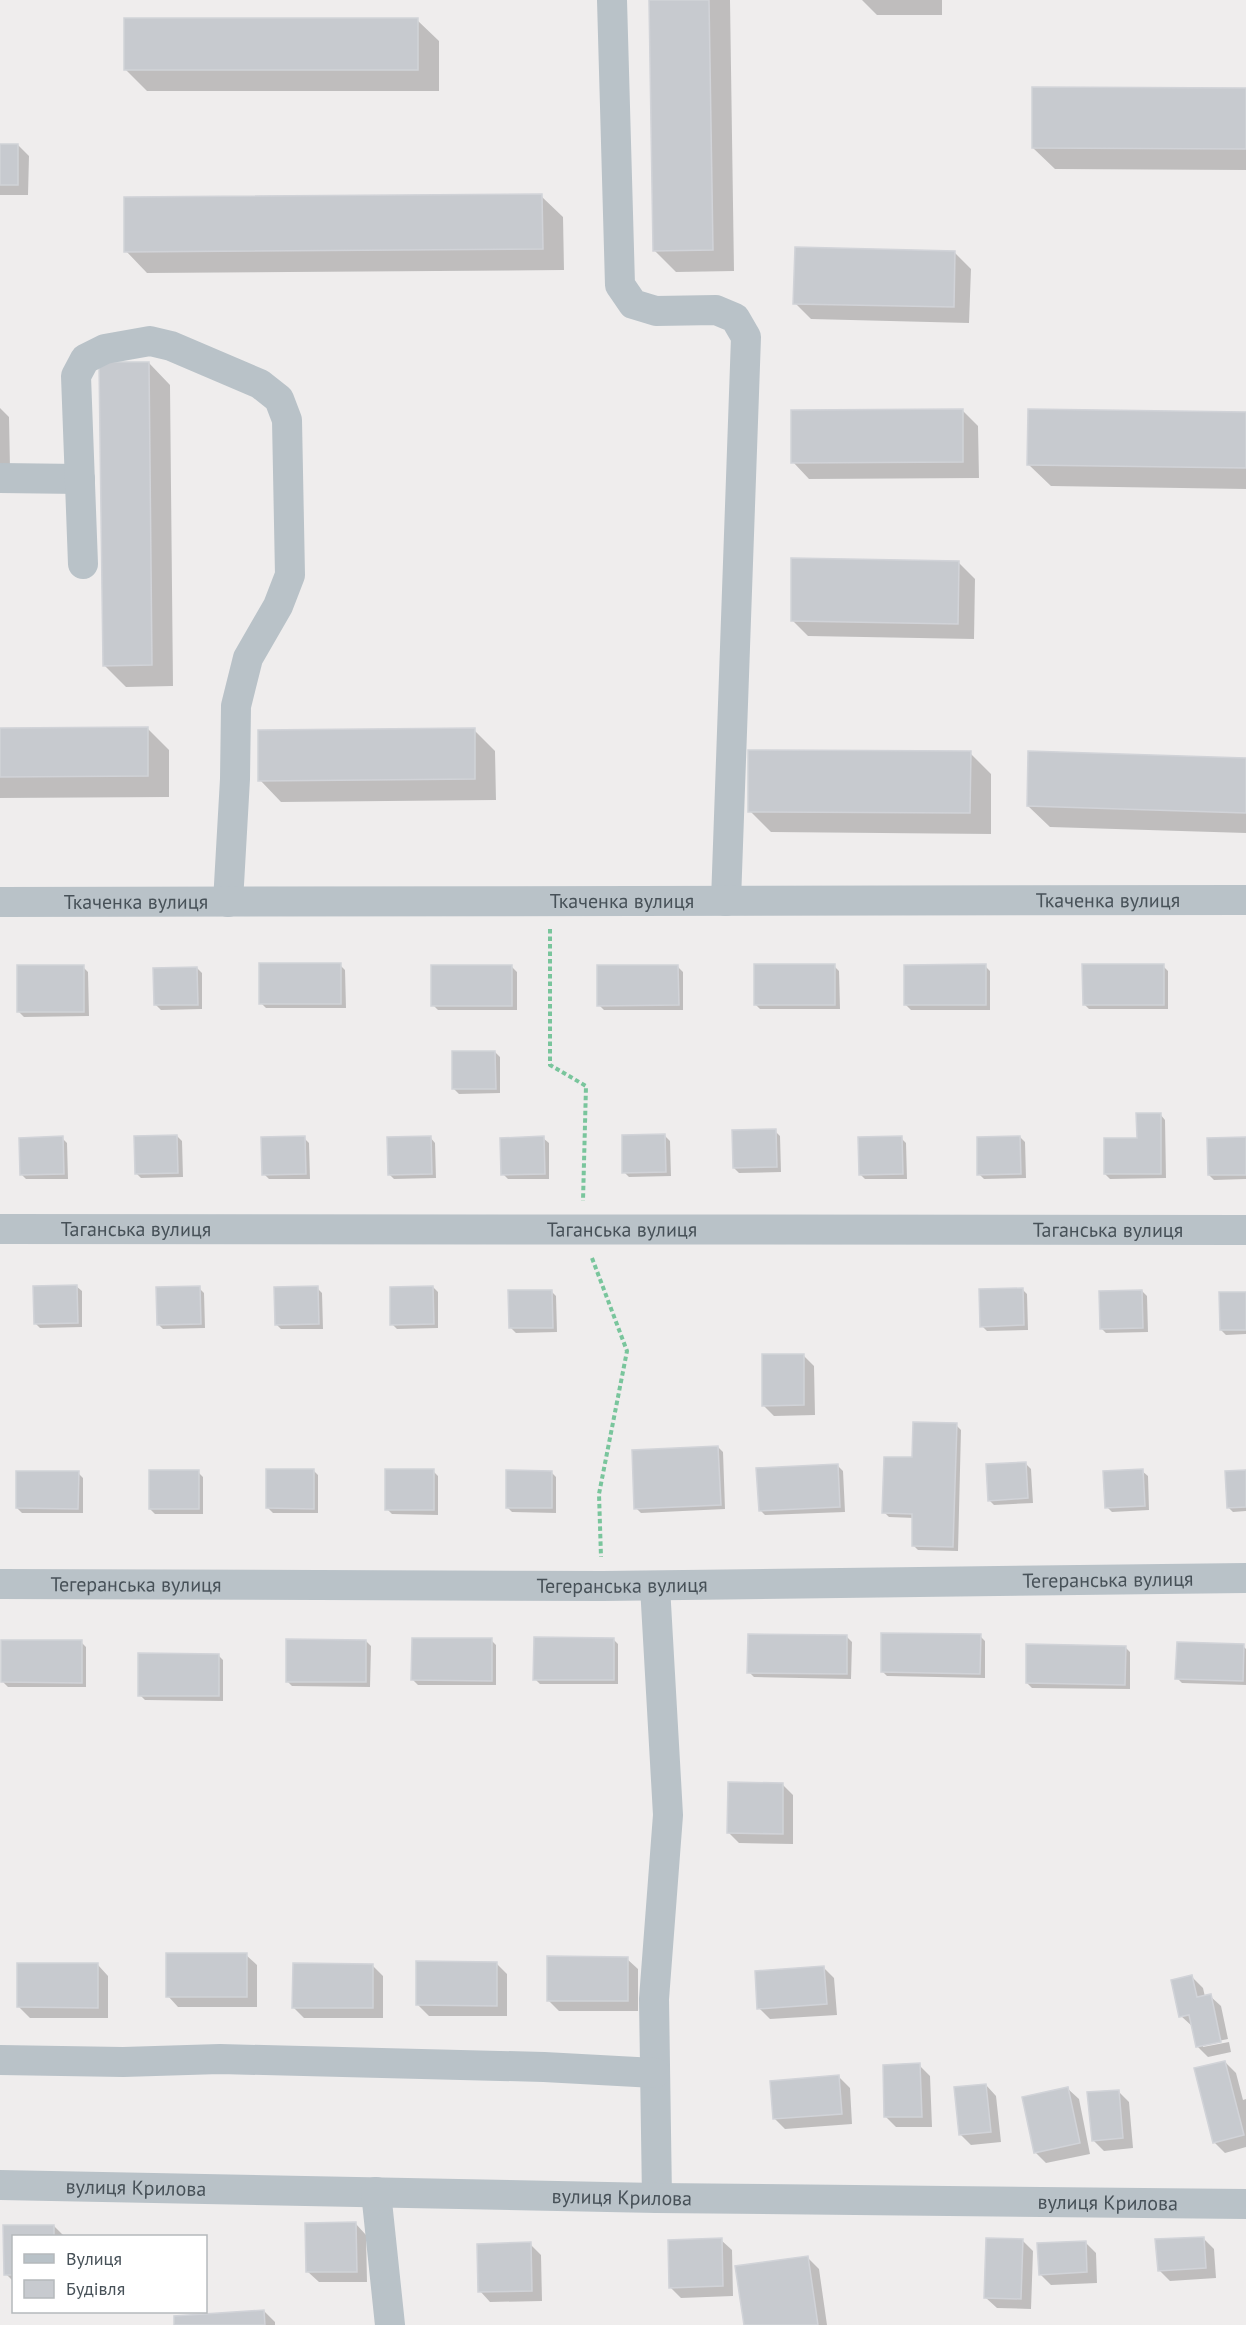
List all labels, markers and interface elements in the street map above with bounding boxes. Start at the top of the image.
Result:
street label: Ткаченка вулиця [1036,887,1180,913]
street label: Ткаченка вулиця [550,888,694,914]
street label: Ткаченка вулиця [64,889,208,915]
street label: Таганська вулиця [61,1216,211,1242]
street label: Таганська вулиця [547,1216,697,1243]
street label: Таганська вулиця [1033,1217,1183,1243]
street label: Тегеранська вулиця [1022,1566,1194,1594]
street label: Тегеранська вулиця [50,1571,222,1598]
street label: Тегеранська вулиця [536,1572,708,1599]
street label: вулиця Крилова [65,2173,206,2202]
street label: вулиця Крилова [551,2183,692,2211]
street label: вулиця Крилова [1037,2189,1178,2216]
legend [12,2235,207,2313]
text: Вулиця [66,2247,122,2270]
text: Будівля [66,2277,125,2300]

